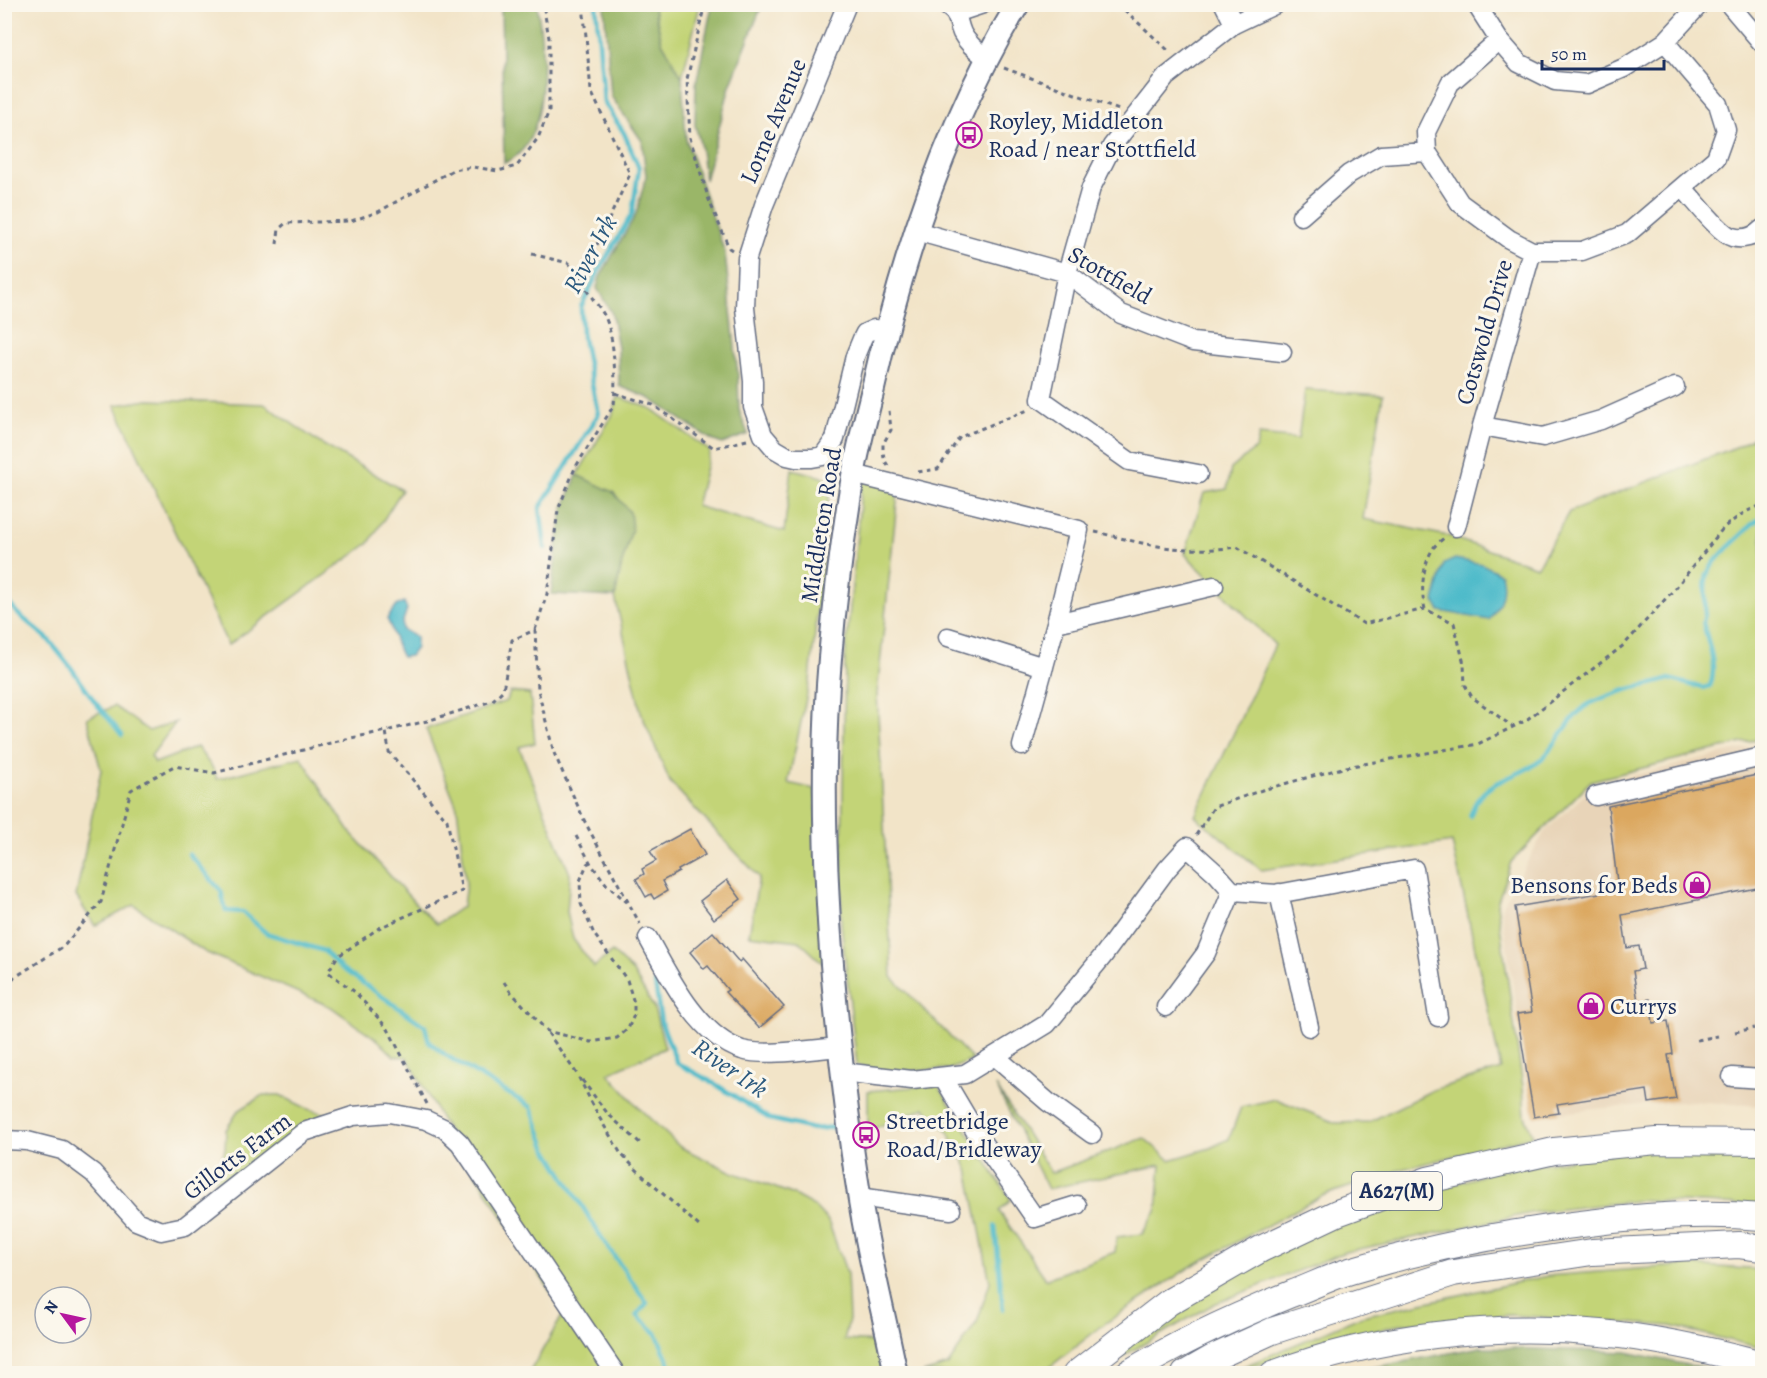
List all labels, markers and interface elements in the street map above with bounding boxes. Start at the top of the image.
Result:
scale bar [1542,33,1664,71]
text: 50 m [1551,42,1587,66]
street label: Lorne Avenue [732,53,814,189]
place label: Royley, Middleton Road / near Stottfield [988,105,1197,165]
bus stop icon: Royley, Middleton Road / near Stottfield [954,120,984,150]
water label: River Irk [555,209,625,299]
street label: Stottfield [1062,238,1158,312]
street label: Cotswold Drive [1448,256,1520,408]
street label: Middleton Road [793,445,849,605]
place label: Bensons for Beds [1510,869,1678,901]
shop icon: Bensons for Beds [1682,870,1712,900]
place label: Currys [1610,990,1677,1022]
shop icon: Currys [1576,991,1606,1021]
water label: River Irk [685,1030,775,1106]
street label: Gillotts Farm [176,1105,298,1207]
place label: Streetbridge Road/Bridleway [886,1105,1042,1165]
bus stop icon: Streetbridge Road/Bridleway [851,1120,881,1150]
road number: A627(M) [1352,1172,1442,1210]
north arrow [33,1285,93,1345]
text: N [39,1296,64,1318]

